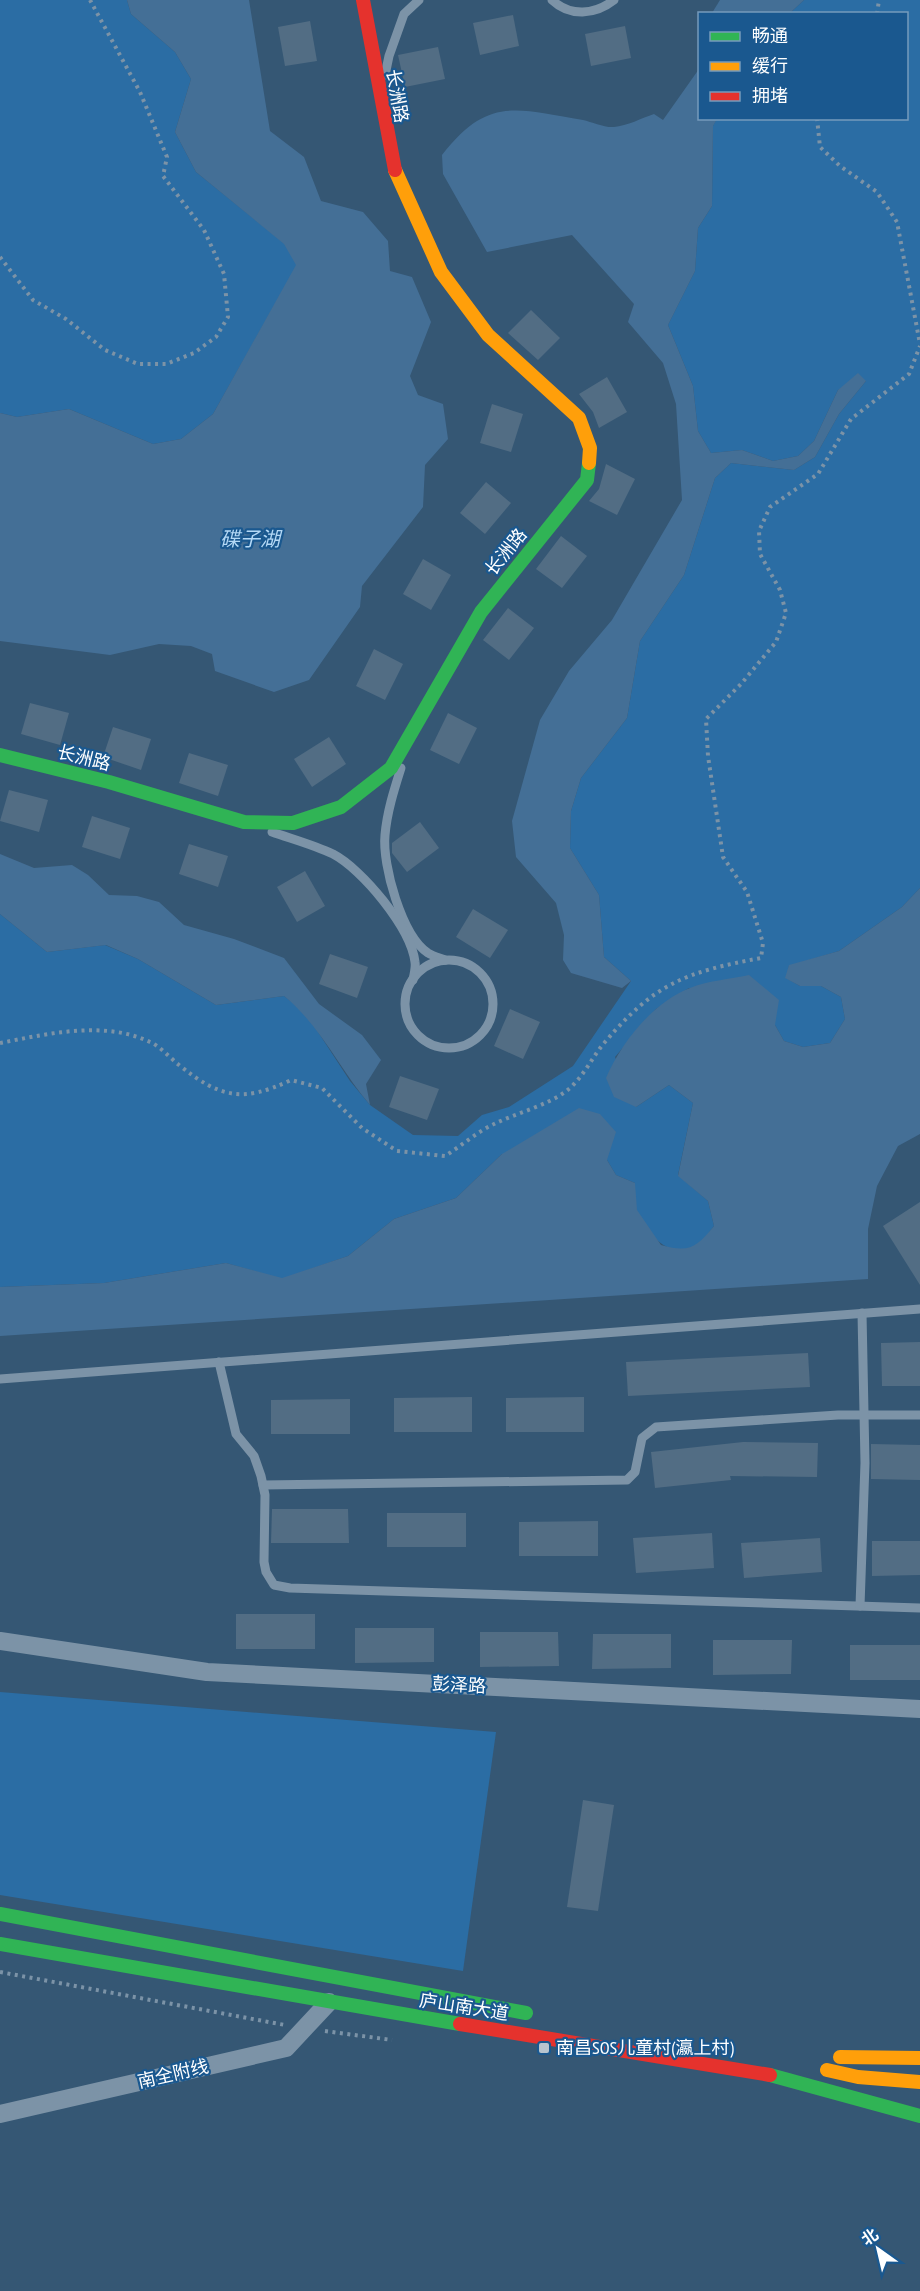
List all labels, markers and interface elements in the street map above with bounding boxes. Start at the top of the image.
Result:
legend [698,12,908,120]
text: 畅通 [752,24,788,47]
text: 缓行 [752,54,788,77]
street label: 长洲路 [381,67,414,124]
text: 拥堵 [752,84,788,107]
street label: 长洲路 [480,523,532,580]
water label: 碟子湖 [220,526,283,552]
street label: 长洲路 [55,740,113,775]
street label: 彭泽路 [431,1672,487,1697]
street label: 庐山南大道 [418,1988,510,2025]
place label: 南昌SOS儿童村(瀛上村) [556,2036,734,2059]
marker: 南昌SOS儿童村(瀛上村) [537,2041,551,2055]
street label: 南全附线 [135,2054,211,2093]
north arrow [848,2219,908,2279]
text: 北 [857,2224,882,2249]

